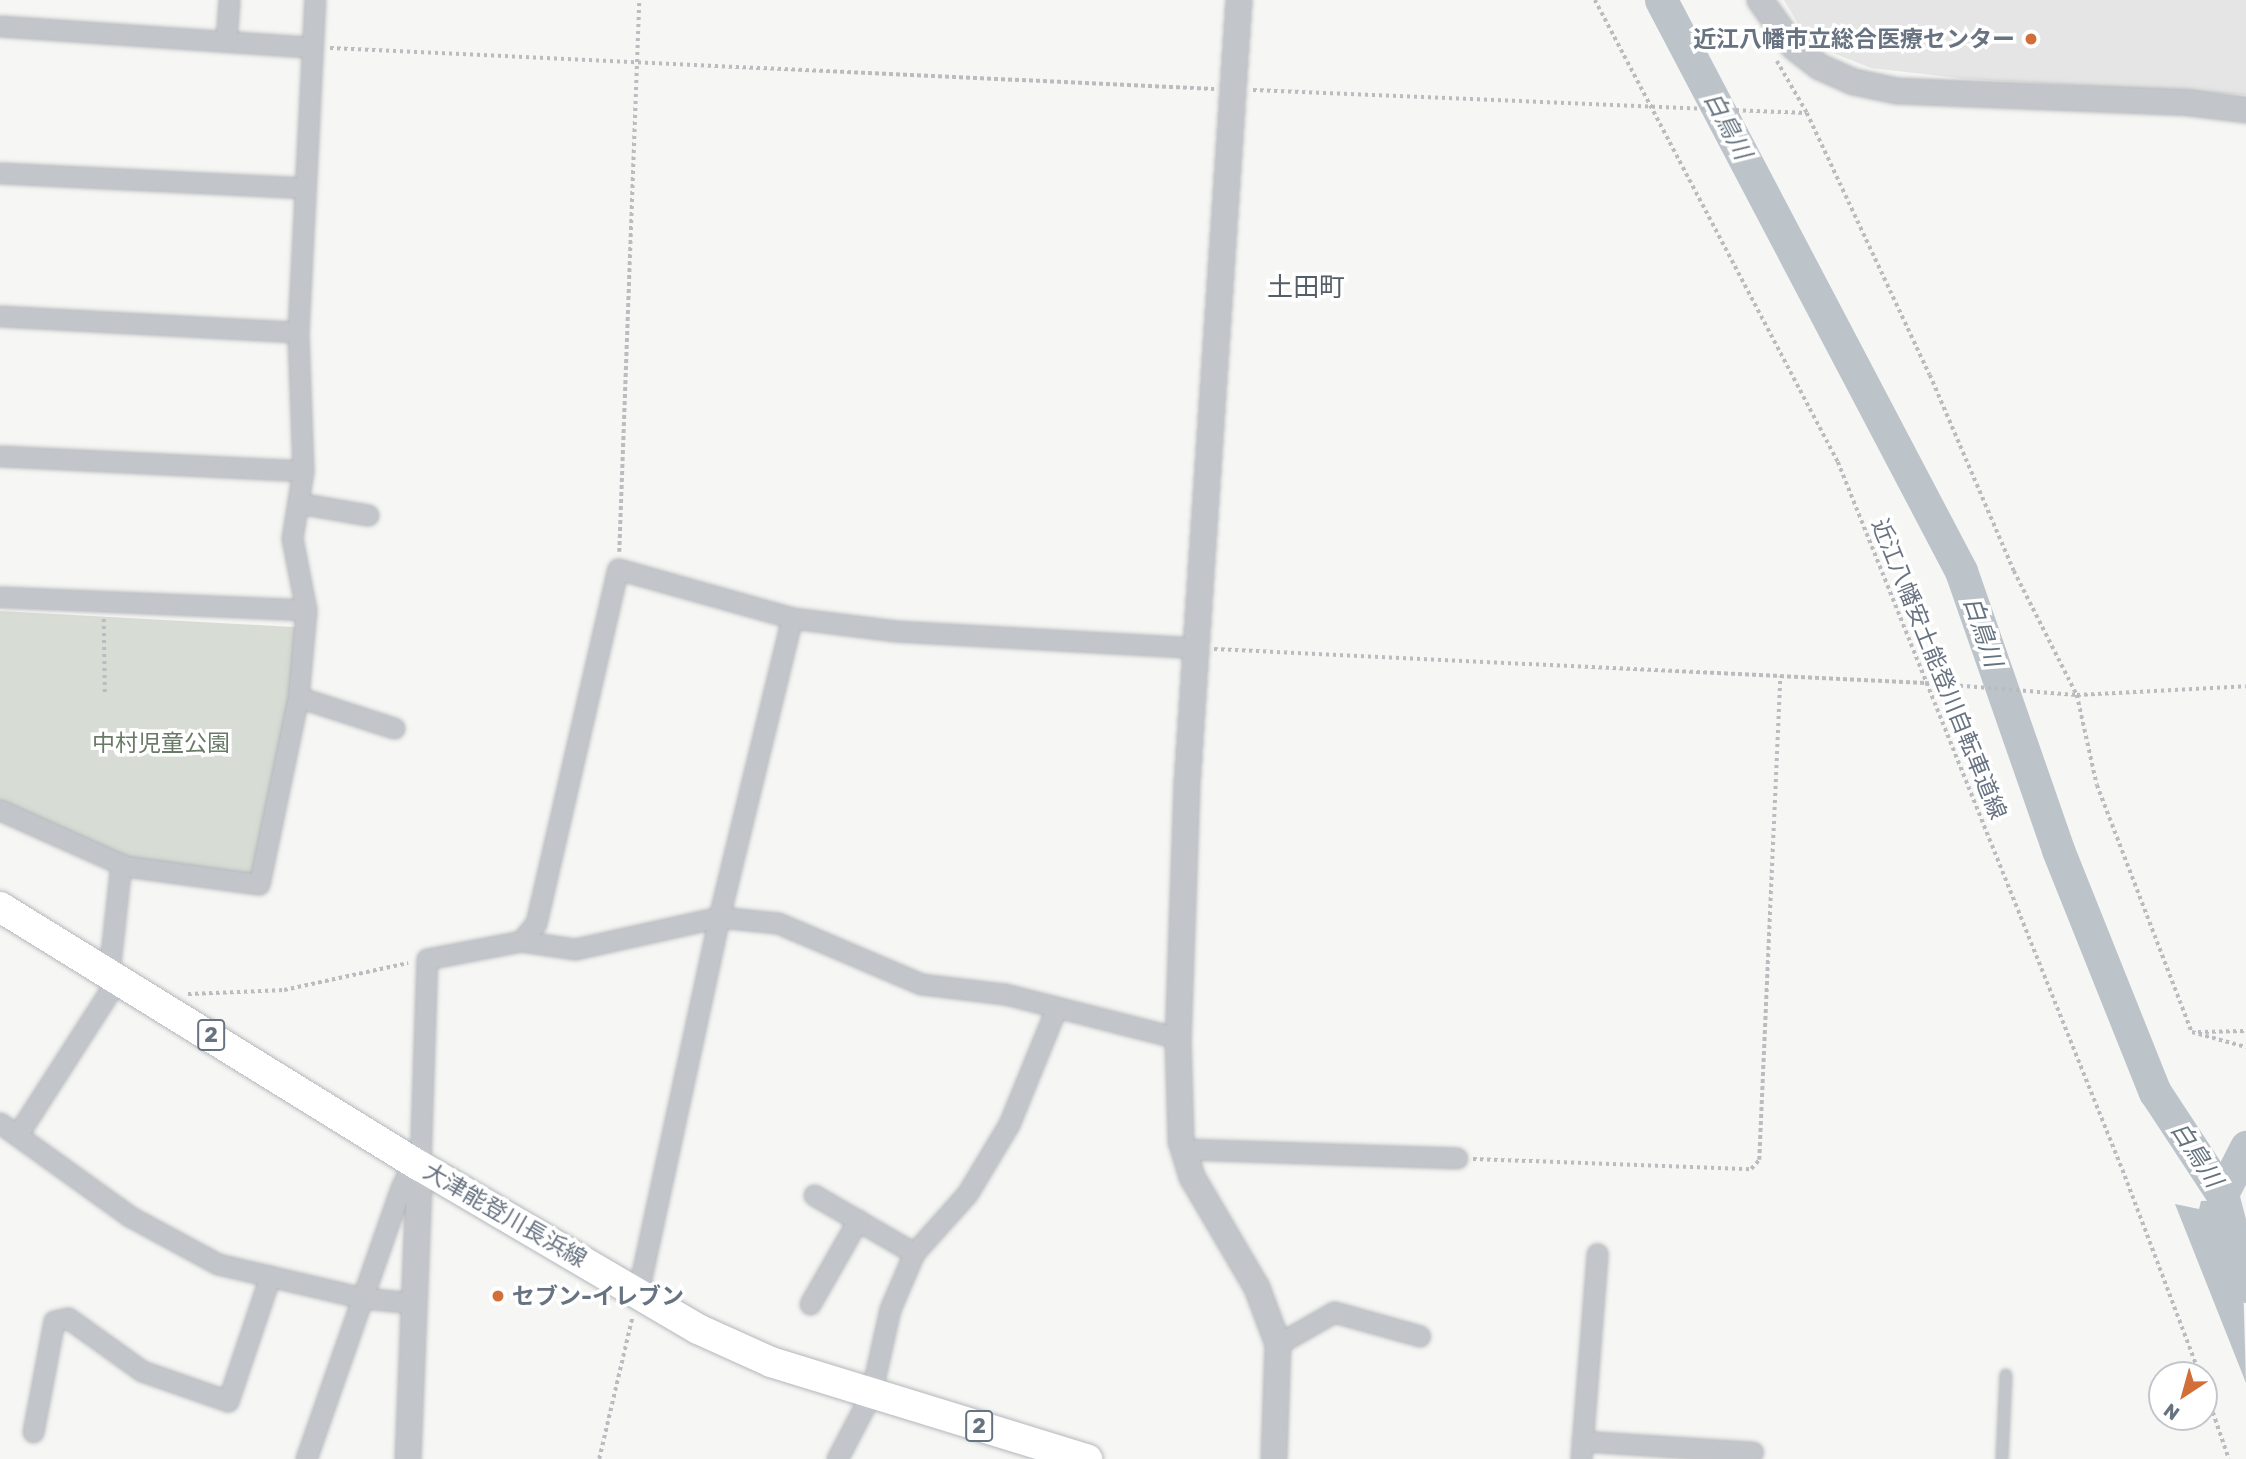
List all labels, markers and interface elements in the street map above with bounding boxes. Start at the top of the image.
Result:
place label: 近江八幡市立総合医療センター [1693,25,2015,53]
marker: 近江八幡市立総合医療センター [2021,29,2041,49]
water label: 白鳥川 [1697,87,1757,165]
district label: 土田町 [1267,272,1345,304]
street label: 近江八幡安土能登川自転車道線 [1866,515,2012,823]
water label: 白鳥川 [1957,593,2007,671]
park label: 中村児童公園 [92,729,230,757]
road number: 2 [197,1018,225,1052]
water label: 白鳥川 [2164,1117,2228,1193]
street label: 大津能登川長浜線 [418,1157,592,1273]
place label: セブン-イレブン [512,1282,684,1310]
marker: セブン-イレブン [490,1288,506,1304]
north arrow [2148,1361,2218,1431]
text: N [2159,1398,2184,1425]
road number: 2 [965,1408,993,1444]

